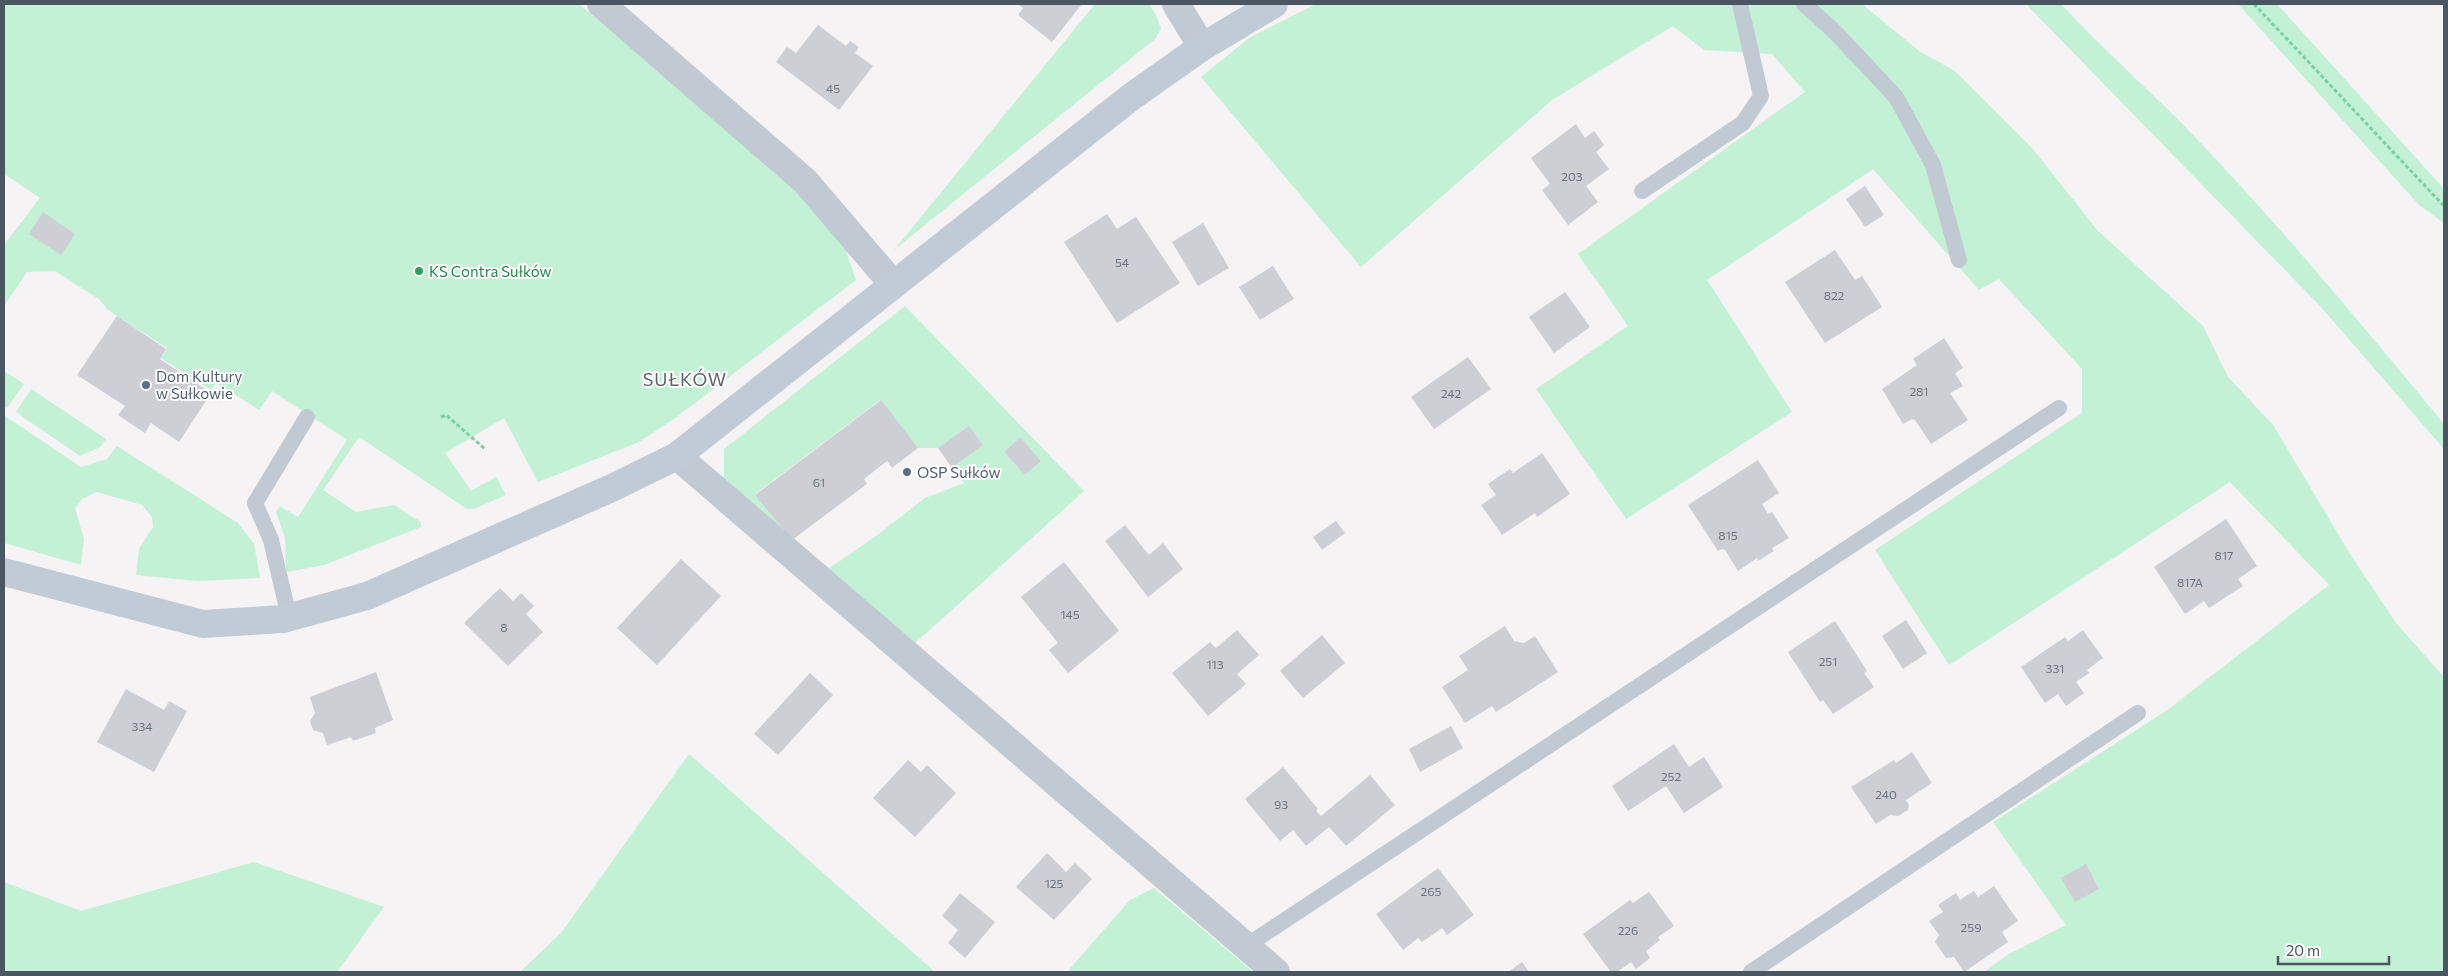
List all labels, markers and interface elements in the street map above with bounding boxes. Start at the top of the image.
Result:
house number: 45 [826,81,840,95]
house number: 203 [1561,169,1583,183]
house number: 54 [1115,255,1129,269]
place label: KS Contra Sułków [429,262,551,280]
marker: KS Contra Sułków [413,265,425,277]
house number: 822 [1824,288,1845,302]
place label: Dom Kultury w Sułkowie [156,367,243,402]
district label: SUŁKÓW [643,368,727,390]
marker: Dom Kultury w Sułkowie [140,379,152,391]
house number: 281 [1909,384,1929,398]
house number: 242 [1441,386,1461,400]
place label: OSP Sułków [917,463,1001,481]
marker: OSP Sułków [901,466,913,478]
house number: 61 [813,475,825,489]
house number: 815 [1718,528,1738,542]
house number: 817 [2215,548,2233,562]
house number: 817A [2177,575,2203,589]
house number: 145 [1060,607,1080,621]
house number: 8 [500,620,508,634]
house number: 251 [1819,654,1837,668]
house number: 113 [1206,657,1224,671]
house number: 331 [2046,661,2064,675]
house number: 334 [132,719,152,733]
house number: 252 [1661,769,1681,783]
house number: 240 [1875,787,1897,801]
house number: 93 [1274,797,1288,811]
house number: 125 [1045,876,1063,890]
house number: 265 [1421,884,1441,898]
house number: 259 [1961,920,1981,934]
house number: 226 [1618,923,1638,937]
scale bar [2278,934,2389,966]
text: 20 m [2286,941,2320,959]

